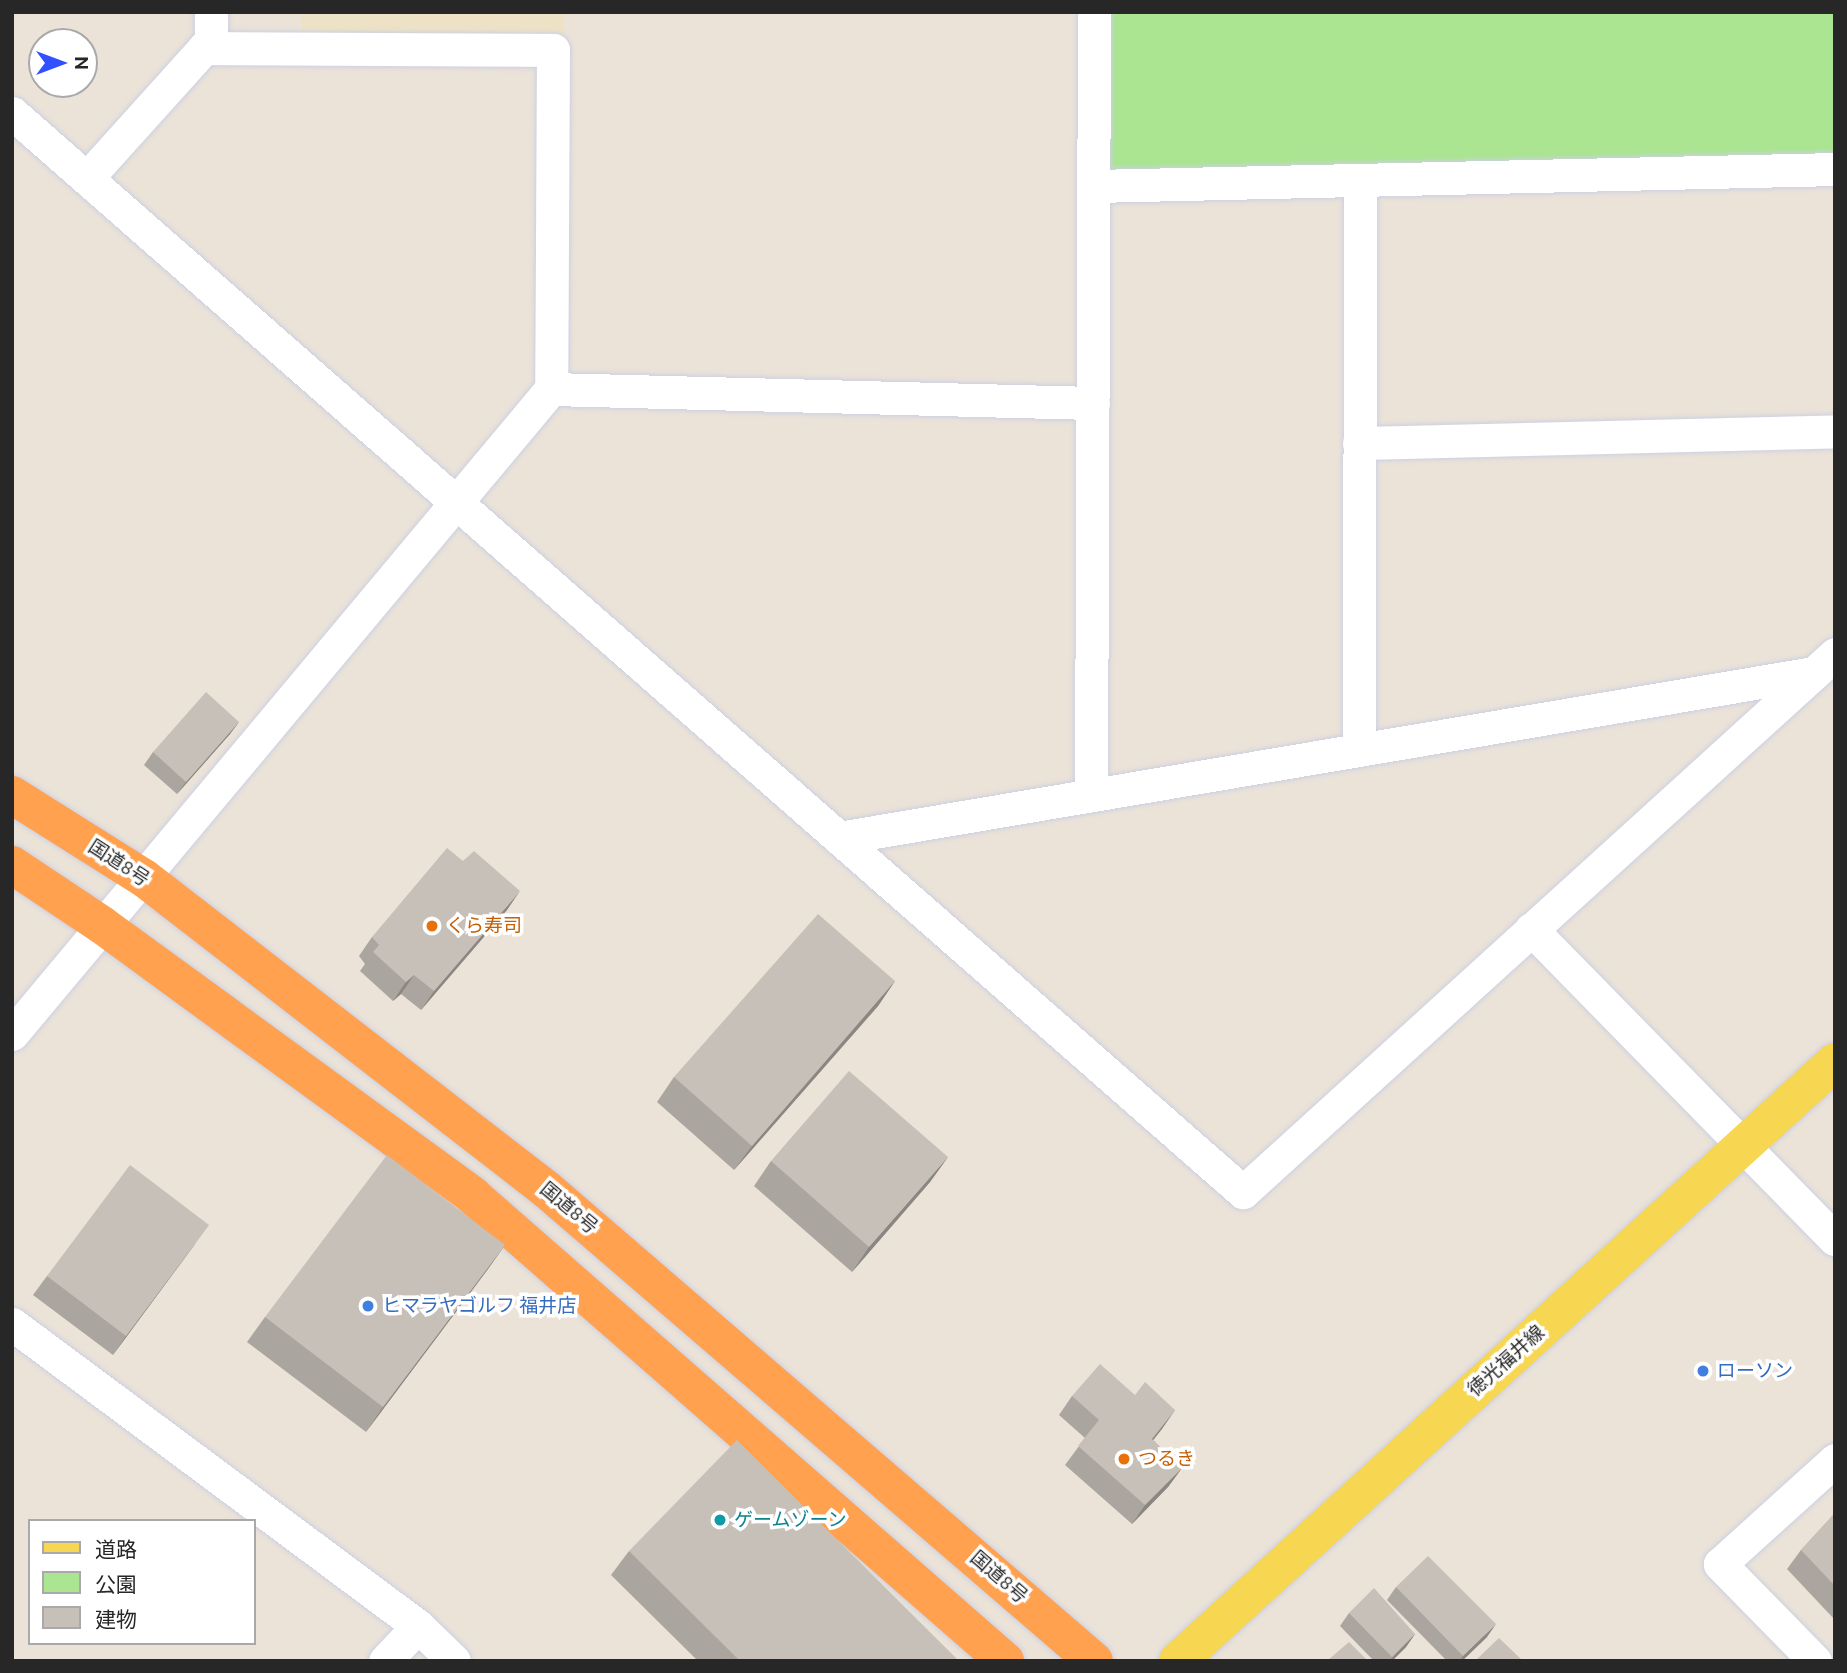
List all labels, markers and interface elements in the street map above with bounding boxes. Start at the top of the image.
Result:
north arrow [28,28,98,98]
text: N [71,56,93,70]
street label: 国道8号 [84,835,154,891]
place label: くら寿司 [446,915,522,937]
marker: くら寿司 [424,918,440,934]
street label: 国道8号 [536,1178,602,1238]
place label: ヒマラヤゴルフ 福井店 [382,1295,576,1317]
marker: ヒマラヤゴルフ 福井店 [360,1298,376,1314]
street label: 徳光福井線 [1463,1321,1549,1401]
place label: ローソン [1717,1360,1793,1382]
marker: ローソン [1695,1363,1711,1379]
place label: つるき [1138,1448,1195,1470]
marker: つるき [1116,1451,1132,1467]
place label: ゲームゾーン [734,1509,848,1531]
marker: ゲームゾーン [712,1512,728,1528]
legend [28,1519,256,1645]
text: 道路 [95,1537,137,1561]
street label: 国道8号 [966,1546,1032,1608]
text: 公園 [95,1572,137,1596]
text: 建物 [95,1607,137,1631]

